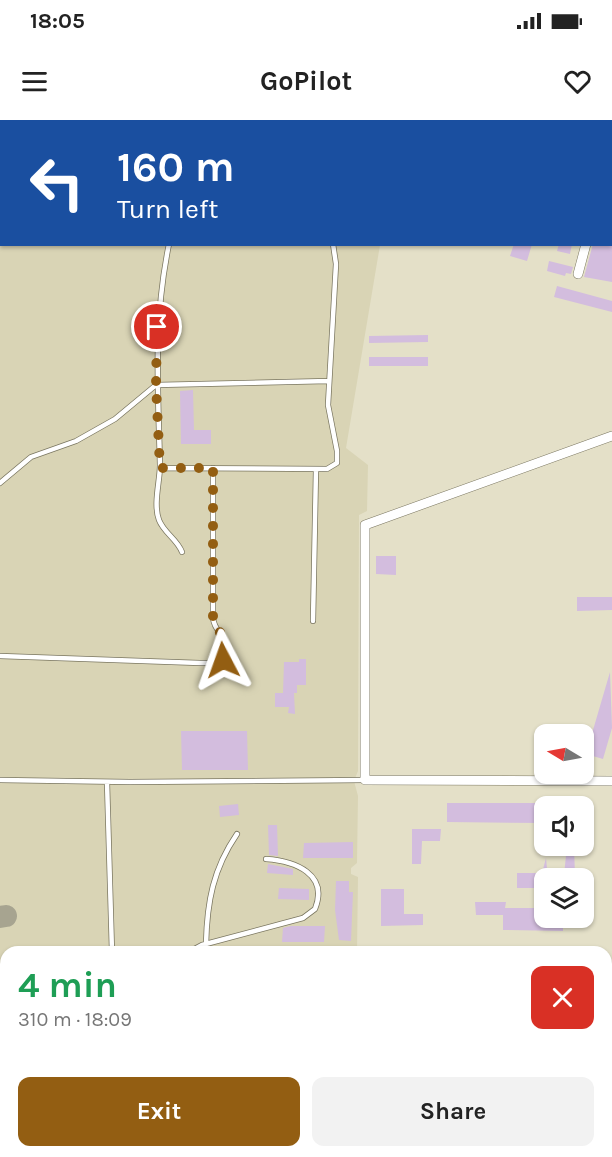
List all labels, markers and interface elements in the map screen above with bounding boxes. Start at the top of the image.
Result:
text: 18:05 [30,8,85,34]
icon: menu [18,65,51,98]
text: GoPilot [260,65,352,97]
icon: heart [561,65,594,98]
text: 160 m [117,142,235,192]
icon: left [18,144,96,222]
text: Turn left [117,193,218,225]
pin [131,301,182,352]
icon: arrive [140,310,173,343]
position arrow [191,628,255,692]
north arrow [534,724,594,784]
map controls [534,724,594,928]
button: sound [534,796,594,856]
button: layers [534,868,594,928]
text: 4 min [18,964,117,1006]
button: close [531,966,594,1029]
text: 310 m · 18:09 [18,1008,132,1031]
button: Exit [18,1077,300,1146]
button: Share [312,1077,594,1146]

